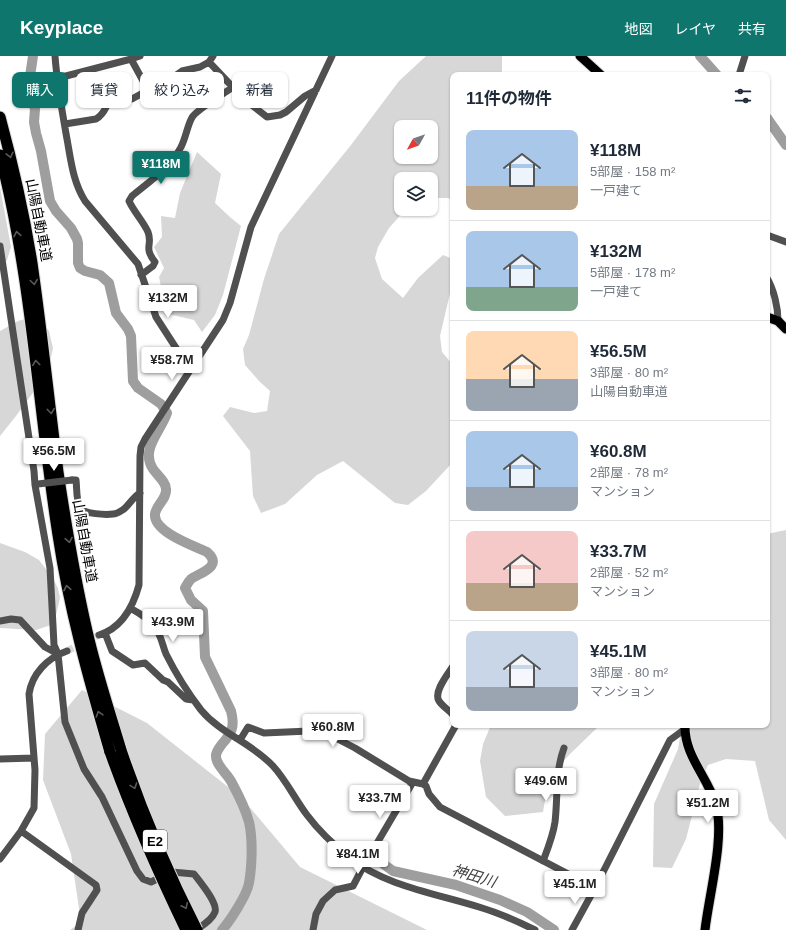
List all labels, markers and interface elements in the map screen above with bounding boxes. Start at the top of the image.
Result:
text: Keyplace [20,17,103,38]
text: 地図 [624,21,652,37]
text: レイヤ [674,21,716,37]
text: 共有 [738,21,766,37]
chip: 購入 [12,72,68,108]
chip: 賃貸 [76,72,132,108]
chip: 絞り込み [140,72,224,108]
chip: 新着 [232,72,288,108]
icon: filters [732,85,754,107]
text: 11件の物件 [466,89,552,108]
north arrow [394,120,438,164]
map controls [394,120,438,216]
text: ¥118M [590,141,641,160]
icon: home [498,146,546,194]
one-way arrow [5,151,14,158]
pin: ¥118M [133,151,189,185]
text: ¥118M [141,156,181,171]
text: 5部屋 · 158 m² [590,164,675,179]
button: layers [394,172,438,216]
street label: 山陽自動車道 [23,177,55,263]
text: 一戸建て [590,183,642,198]
one-way arrow [13,231,22,237]
text: ¥132M [590,242,642,261]
icon: home [498,247,546,295]
text: 5部屋 · 178 m² [590,265,675,280]
one-way arrow [29,279,38,285]
text: 一戸建て [590,284,642,299]
pin: ¥132M [140,285,196,319]
text: ¥132M [148,290,188,305]
text: ¥56.5M [590,342,647,361]
pin: ¥58.7M [139,347,205,381]
icon: home [498,347,546,395]
text: ¥58.7M [150,352,194,367]
one-way arrow [32,359,41,366]
text: 3部屋 · 80 m² [590,365,668,380]
text: 山陽自動車道 [590,384,668,399]
one-way arrow [46,408,55,414]
pin: ¥56.5M [21,438,87,472]
text: ¥60.8M [590,442,647,461]
text: ¥56.5M [32,443,76,458]
icon: home [498,447,546,495]
text: 2部屋 · 78 m² [590,465,668,480]
text: マンション [590,484,655,499]
street label: 山陽自動車道 [70,498,100,584]
one-way arrow [64,537,73,543]
text: ¥33.7M [590,542,647,561]
icon: home [498,547,546,595]
text: 2部屋 · 52 m² [590,565,668,580]
text: マンション [590,584,655,599]
one-way arrow [63,585,71,591]
pin: ¥43.9M [140,609,206,643]
text: ¥43.9M [151,614,195,629]
text: ¥45.1M [590,642,647,661]
icon: home [498,647,546,695]
text: 3部屋 · 80 m² [590,665,668,680]
text: マンション [590,684,655,699]
one-way arrow [95,711,104,718]
pin: ¥60.8M [300,714,366,748]
text: ¥60.8M [311,719,355,734]
pin: ¥49.6M [513,768,579,802]
text: ¥49.6M [524,773,568,788]
one-way arrow [129,783,137,790]
pin: ¥33.7M [347,785,413,819]
text: ¥33.7M [358,790,402,805]
pin: ¥51.2M [675,790,741,824]
text: ¥51.2M [686,795,730,810]
road number: E2 [143,830,167,852]
pin: ¥84.1M [325,841,391,875]
text: ¥84.1M [336,846,380,861]
water label: 神田川 [450,861,500,891]
pin: ¥45.1M [542,871,608,905]
text: ¥45.1M [553,876,597,891]
one-way arrow [180,902,188,909]

